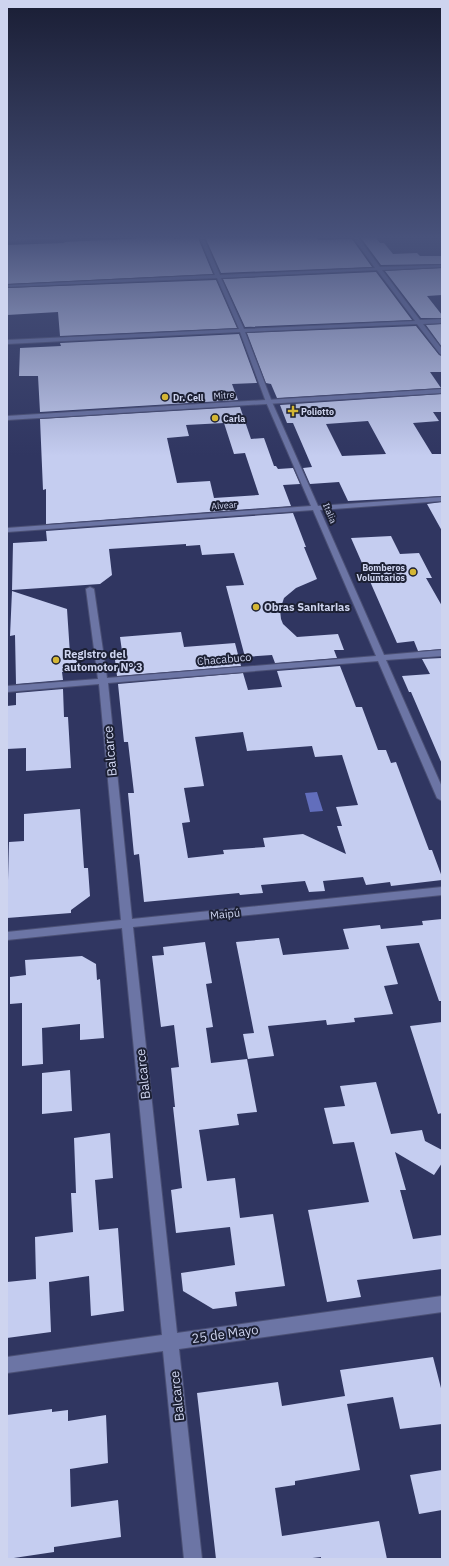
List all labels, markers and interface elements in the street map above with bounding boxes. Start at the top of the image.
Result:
street label: Mitre [213,389,235,401]
marker: Dr. Cell [160,392,170,402]
place label: Dr. Cell [173,392,204,403]
marker: Poliotto [288,406,298,416]
place label: Poliotto [301,406,334,417]
marker: Carla [210,413,220,423]
place label: Carla [223,413,245,424]
street label: Alvear [211,499,238,511]
street label: Italia [321,501,339,525]
place label: Bomberos Voluntarios [357,562,405,583]
marker: Bomberos Voluntarios [408,567,418,577]
place label: Obras Sanitarias [264,600,350,614]
marker: Obras Sanitarias [251,602,261,612]
place label: Registro del automotor Nº 3 [64,647,143,674]
street label: Chacabuco [196,650,252,668]
marker: Registro del automotor Nº 3 [51,655,61,665]
street label: Balcarce [99,725,121,777]
street label: Maipú [209,905,241,923]
street label: Balcarce [132,1048,154,1100]
street label: 25 de Mayo [190,1321,260,1347]
street label: Balcarce [166,1370,188,1422]

